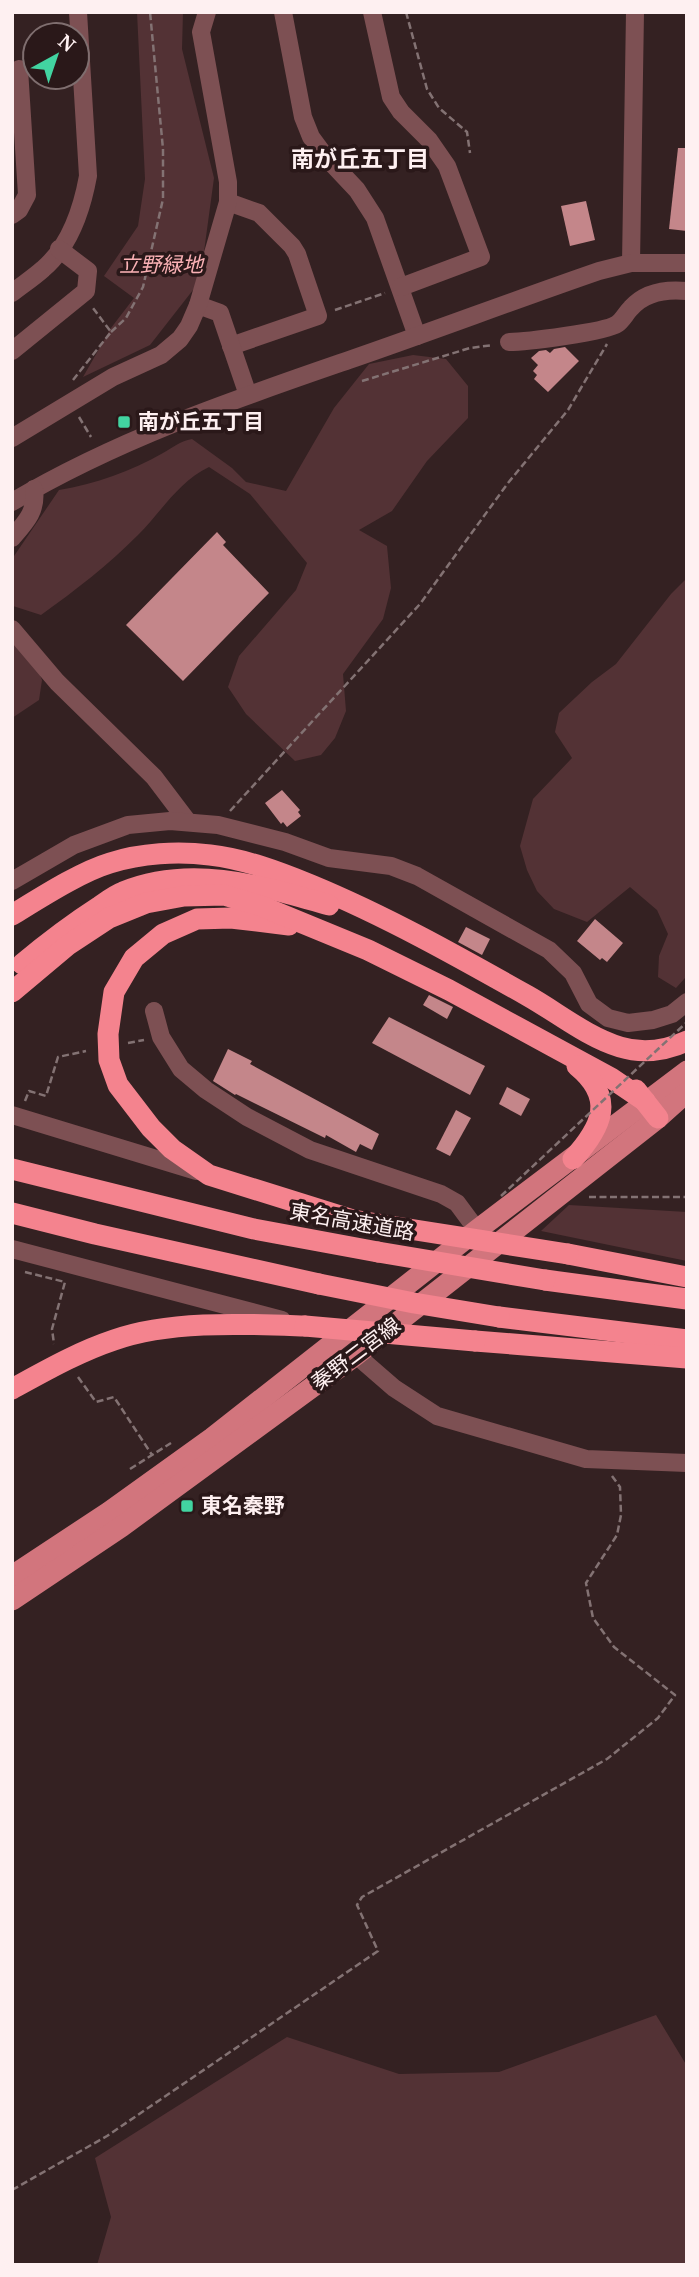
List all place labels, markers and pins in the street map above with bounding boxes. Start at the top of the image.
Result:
place label: 南が丘五丁目 [138,407,264,435]
marker: 南が丘五丁目 [116,414,132,430]
place label: 東名秦野 [201,1491,285,1519]
marker: 東名秦野 [179,1498,195,1514]

